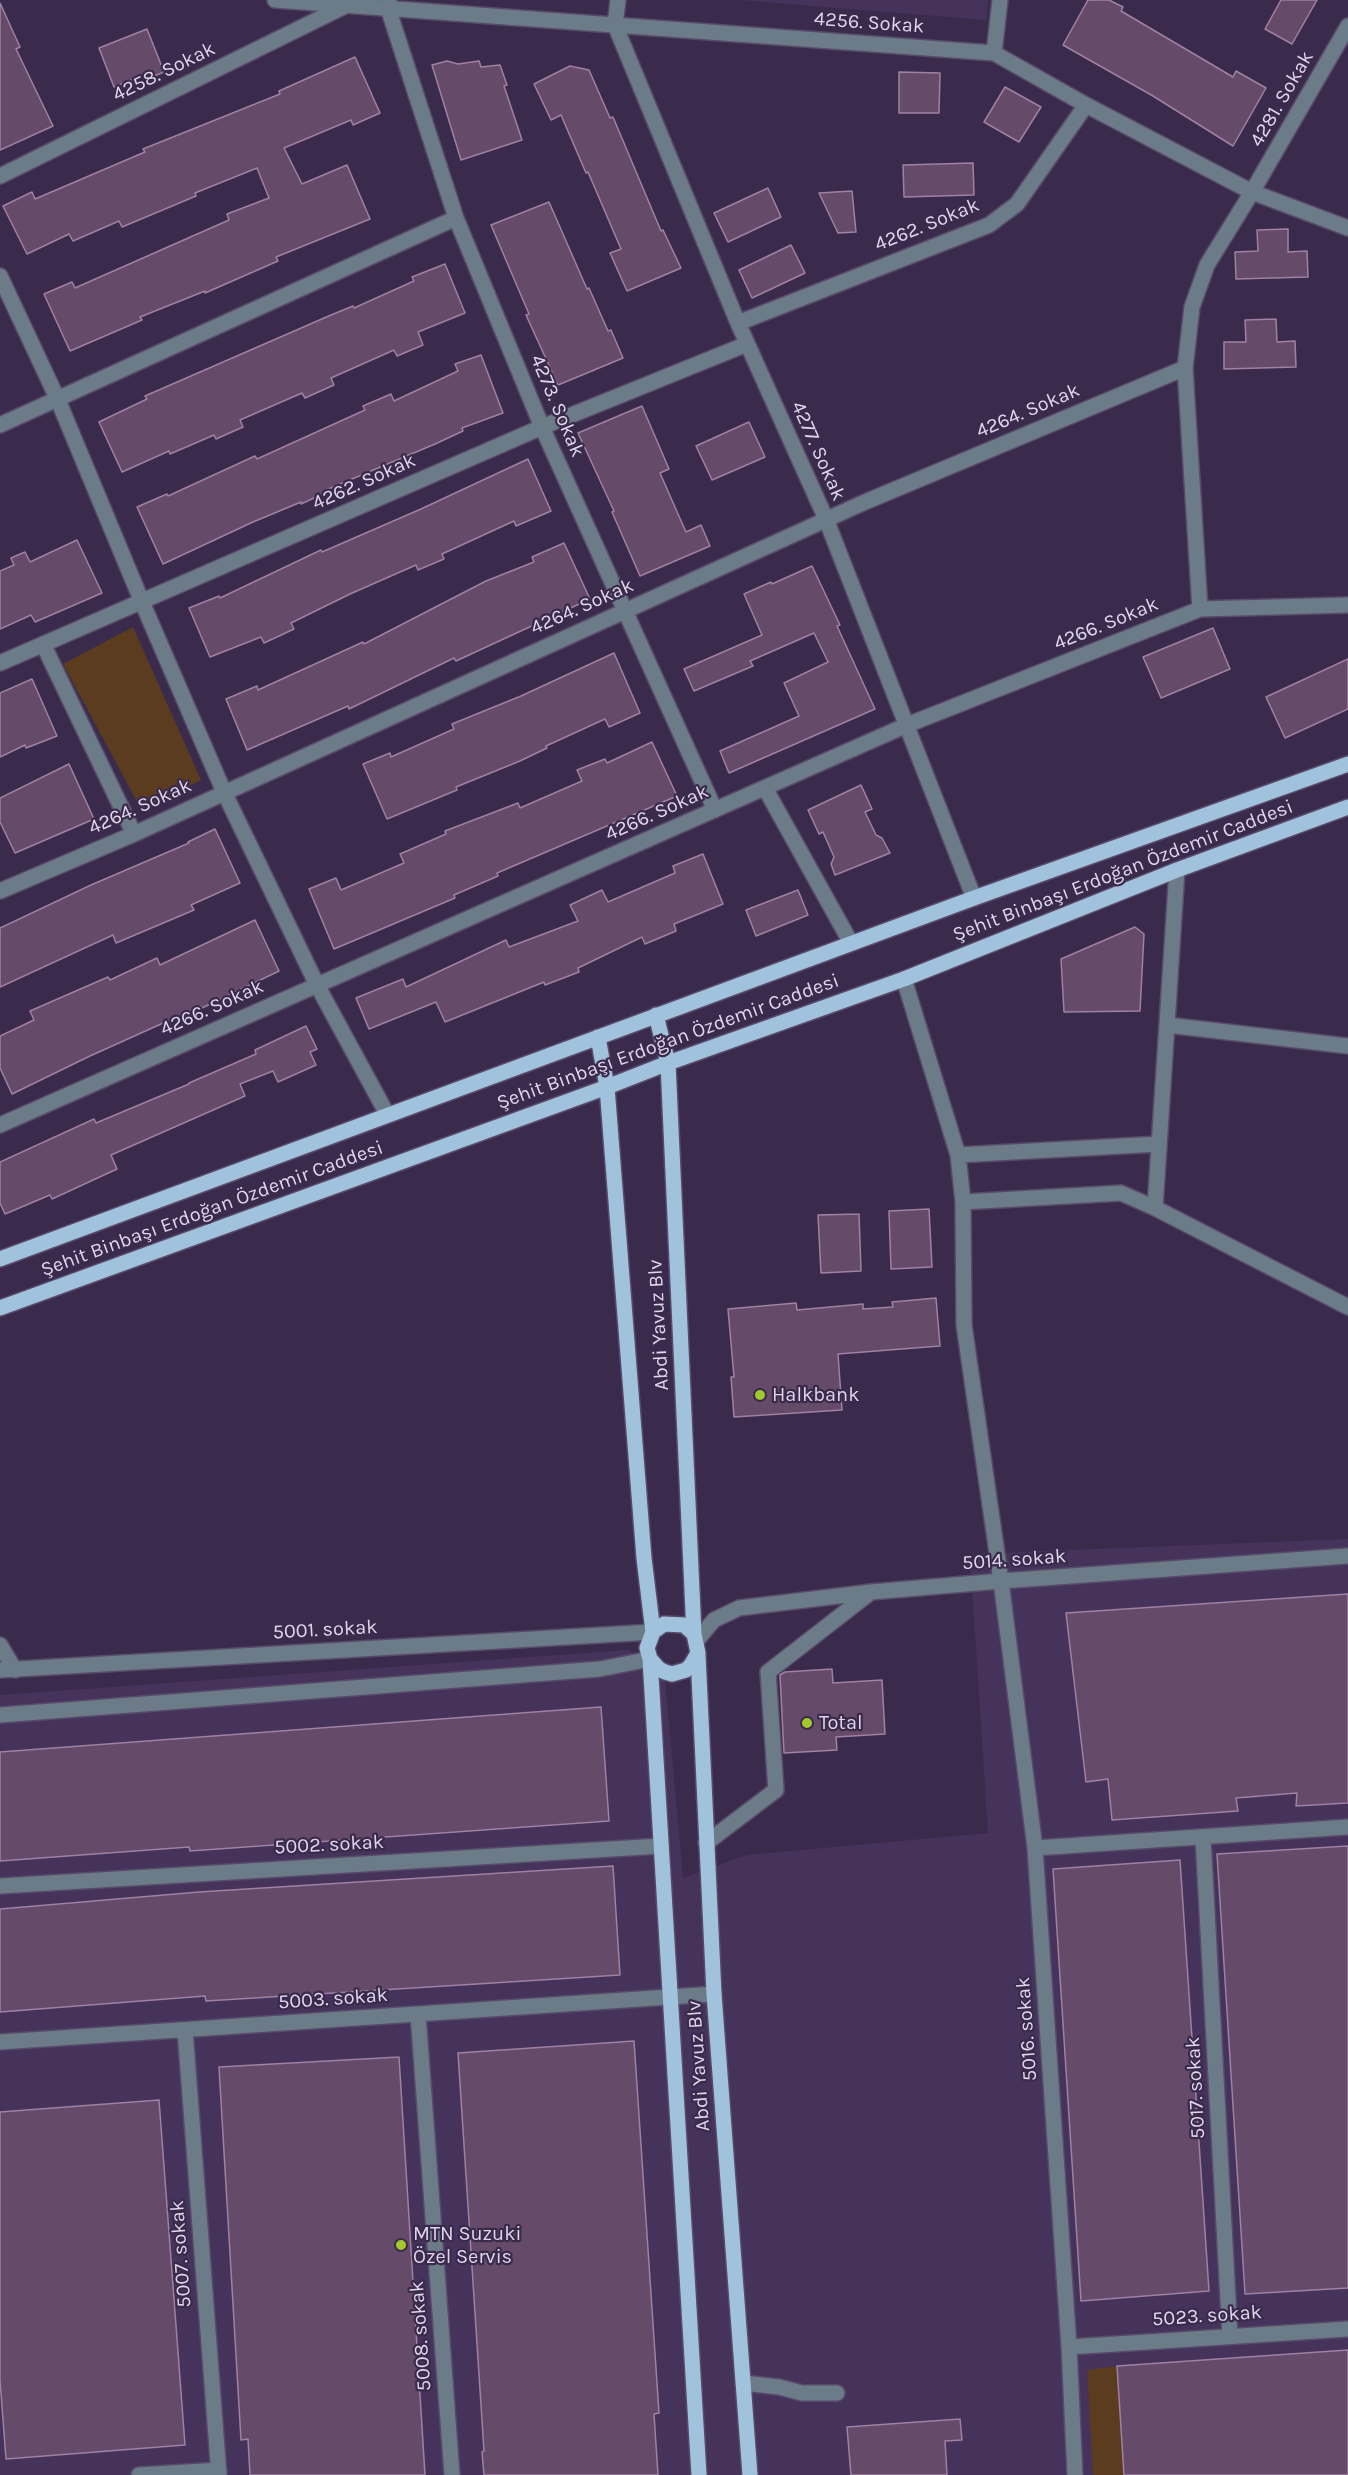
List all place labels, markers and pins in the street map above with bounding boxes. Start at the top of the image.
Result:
place label: Halkbank [772,1383,859,1407]
marker: Halkbank [753,1388,767,1402]
place label: Total [819,1711,862,1735]
marker: Total [800,1716,814,1730]
place label: MTN Suzuki Özel Servis [413,2222,521,2269]
marker: MTN Suzuki Özel Servis [394,2238,408,2252]

